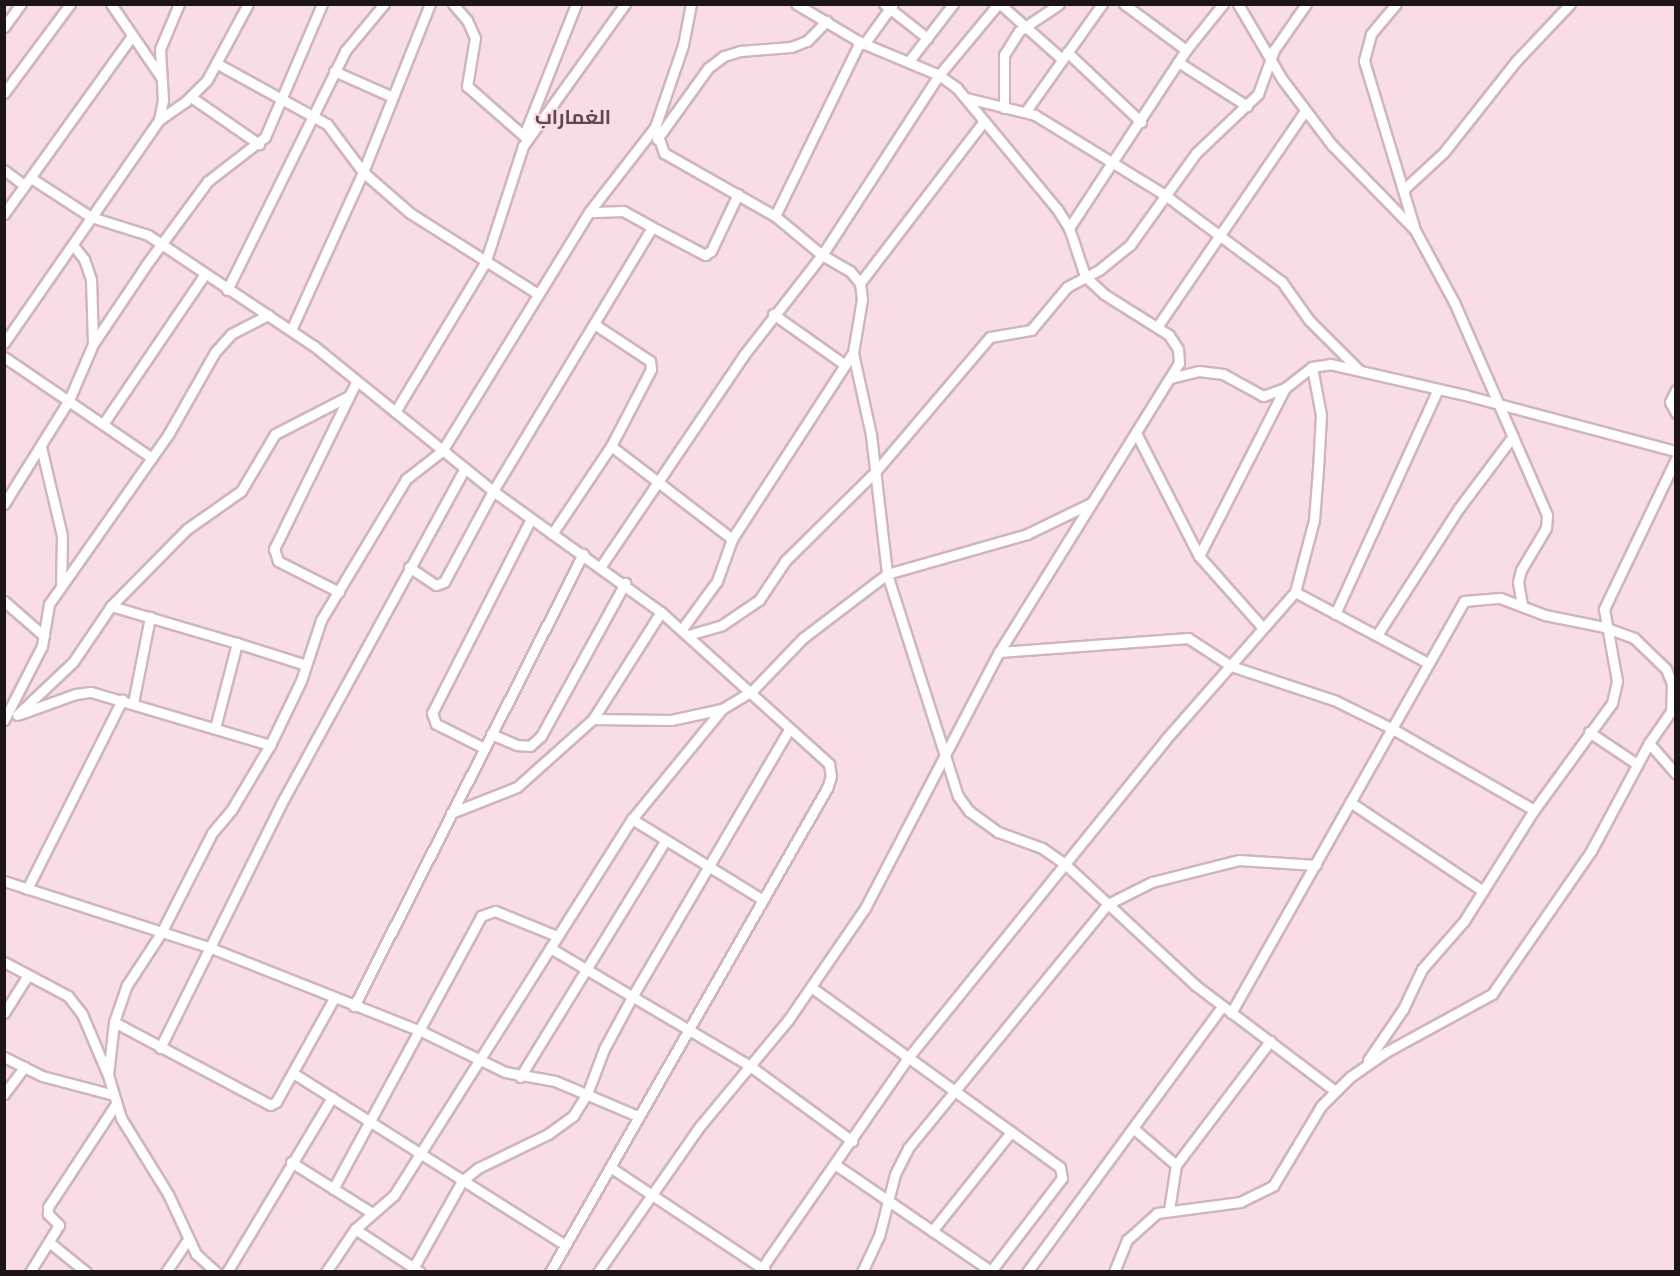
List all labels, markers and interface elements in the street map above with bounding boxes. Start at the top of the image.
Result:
district label: الغماراب [535,105,611,129]

